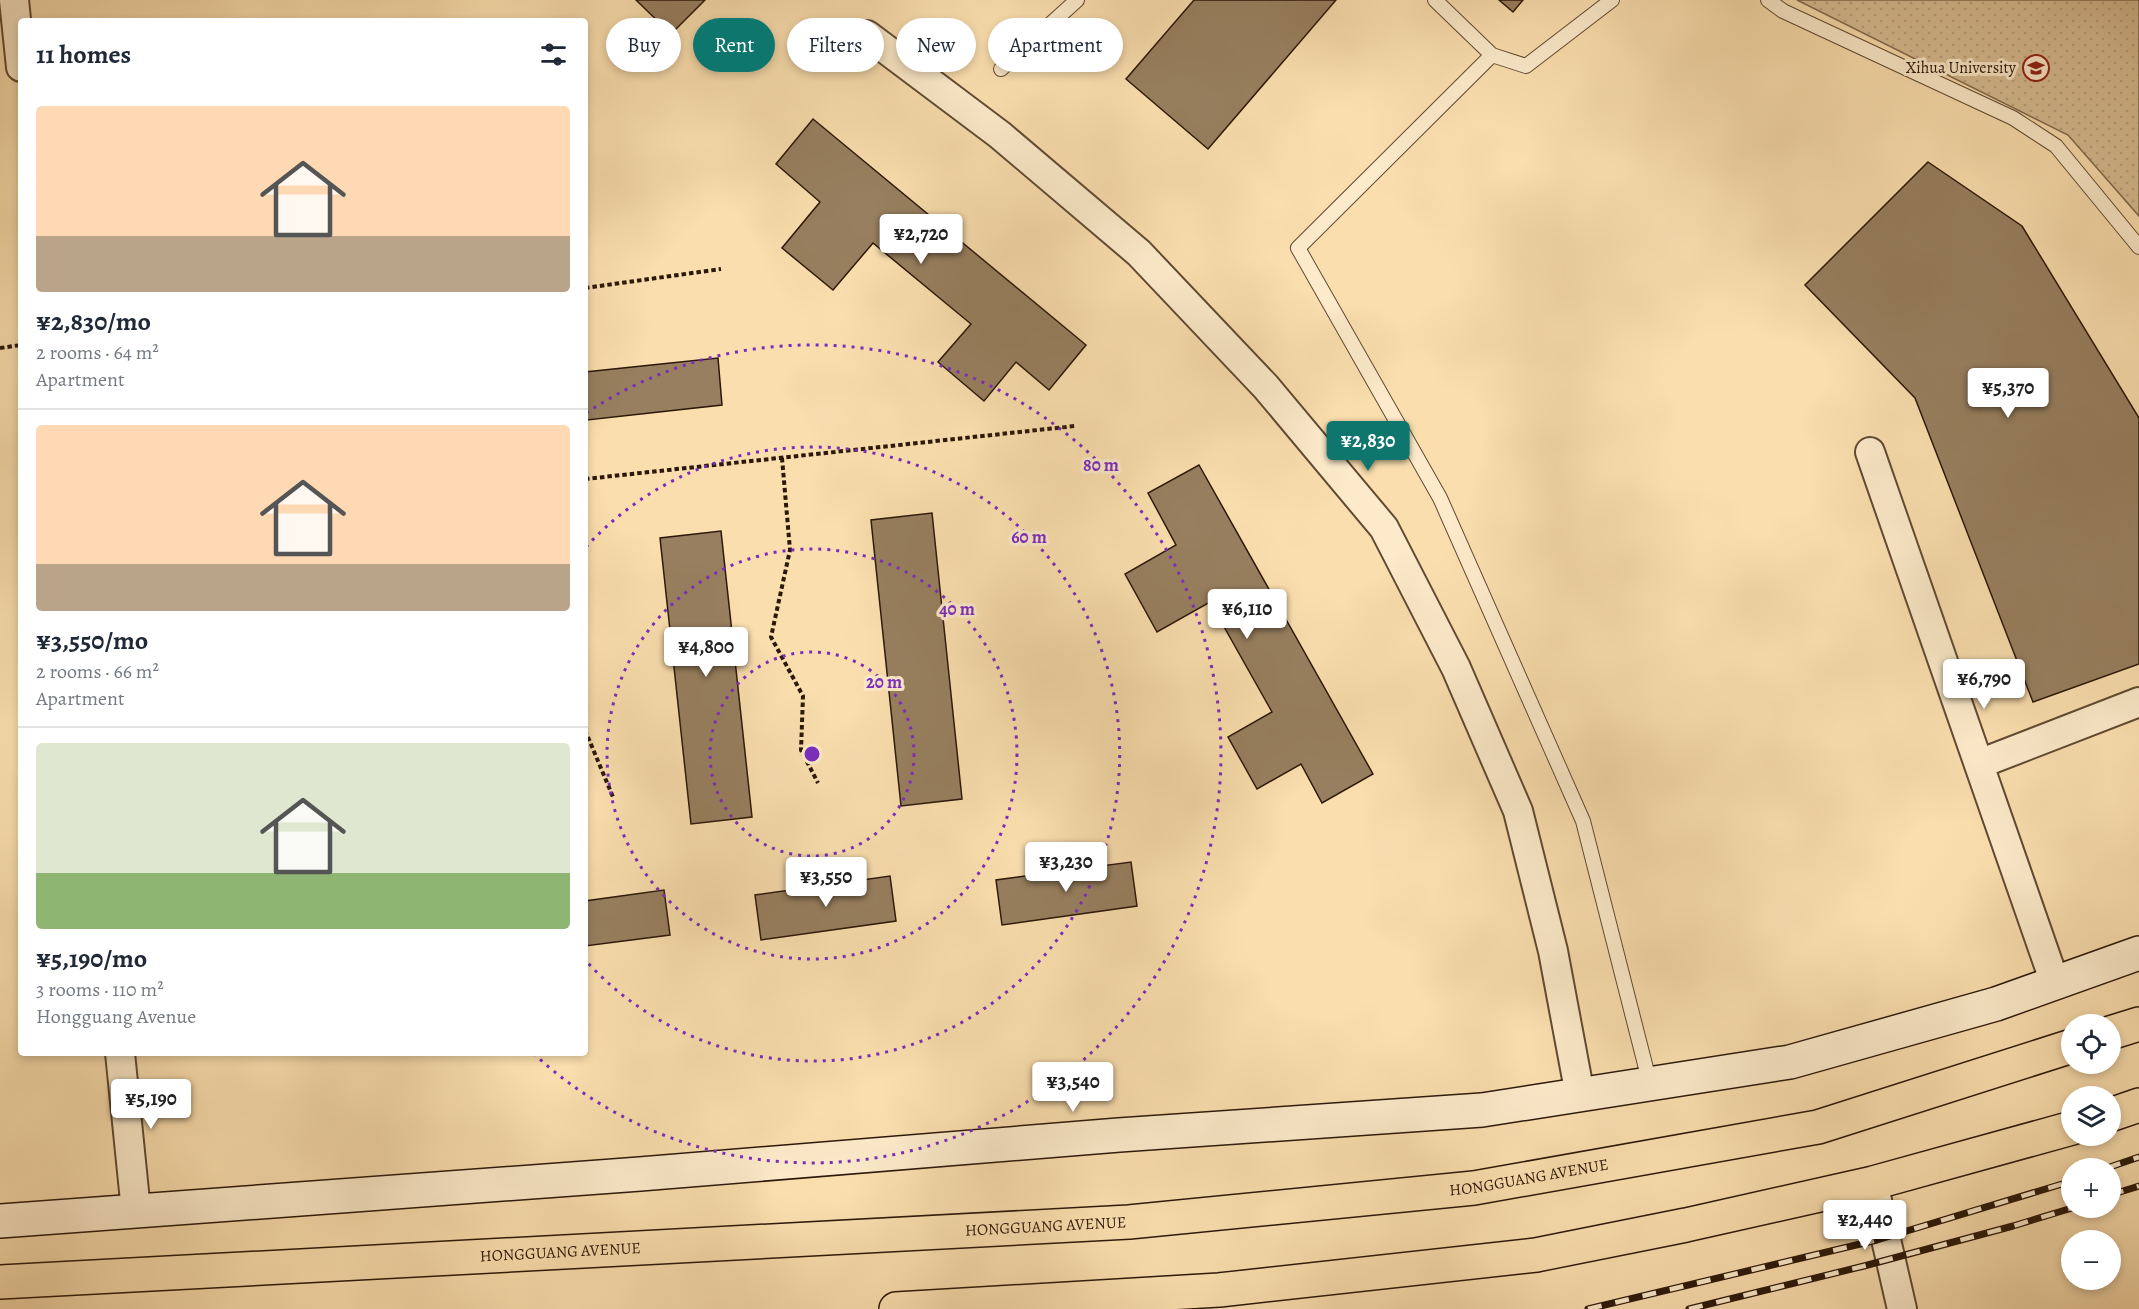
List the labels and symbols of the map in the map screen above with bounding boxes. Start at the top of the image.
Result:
school or university icon: Xihua University [2021,53,2051,83]
place label: Xihua University [1906,57,2017,79]
pin: ¥2,720 [872,214,970,265]
pin: ¥5,370 [1959,368,2057,419]
pin: ¥2,830 [1319,421,1417,472]
text: 80 m [1083,453,1119,477]
text: 60 m [1011,525,1047,549]
pin: ¥6,110 [1198,589,1296,640]
text: 40 m [939,597,975,621]
pin: ¥4,800 [657,627,755,678]
pin: ¥6,790 [1935,659,2033,710]
text: 20 m [866,670,902,694]
centre of rings [802,744,822,764]
pin: ¥3,230 [1017,842,1115,893]
pin: ¥3,550 [777,857,875,908]
pin: ¥3,540 [1024,1062,1122,1113]
pin: ¥5,190 [102,1079,200,1130]
street label: HONGGUANG AVENUE [1448,1153,1610,1201]
pin: ¥2,440 [1816,1200,1914,1251]
street label: HONGGUANG AVENUE [964,1211,1127,1242]
street label: HONGGUANG AVENUE [479,1237,641,1267]

